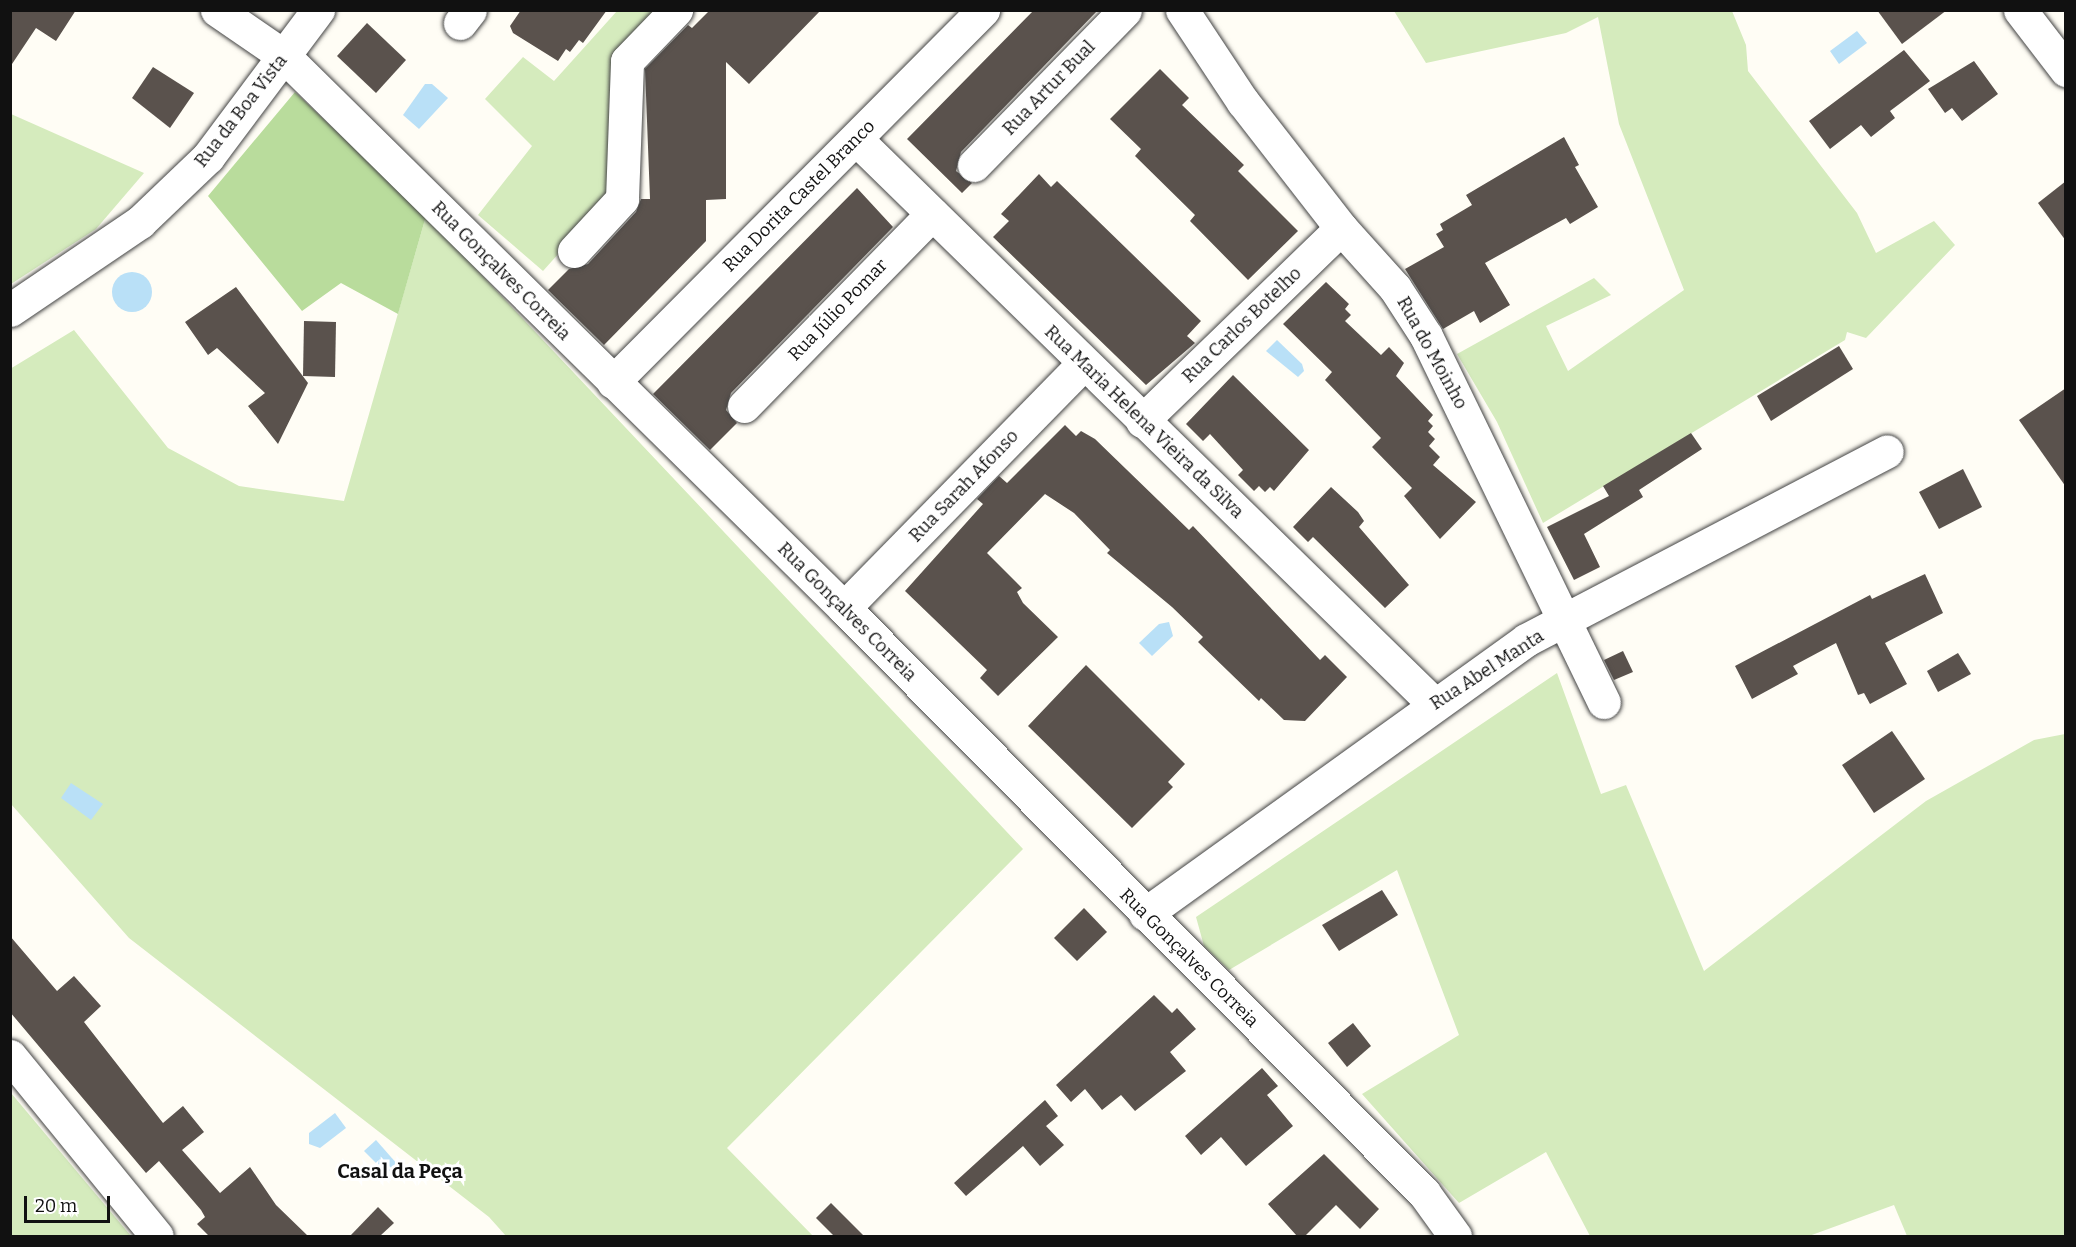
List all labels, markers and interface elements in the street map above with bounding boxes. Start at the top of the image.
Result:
street label: Rua Artur Bual [998,36,1100,140]
street label: Rua da Boa Vista [190,50,292,172]
street label: Rua Dorita Castel Branco [719,116,879,276]
street label: Rua Gonçalves Correia [427,197,575,345]
street label: Rua Júlio Pomar [784,255,892,365]
street label: Rua Carlos Botelho [1178,263,1306,387]
street label: Rua do Moinho [1392,293,1472,413]
street label: Rua Maria Helena Vieira da Silva [1040,321,1248,523]
street label: Rua Sarah Afonso [905,425,1023,547]
street label: Rua Gonçalves Correia [773,538,921,686]
street label: Rua Abel Manta [1426,625,1548,715]
street label: Rua Gonçalves Correia [1115,884,1263,1032]
district label: Casal da Peça [337,1159,463,1183]
scale bar [27,1184,112,1222]
text: 20 m [35,1195,77,1217]

